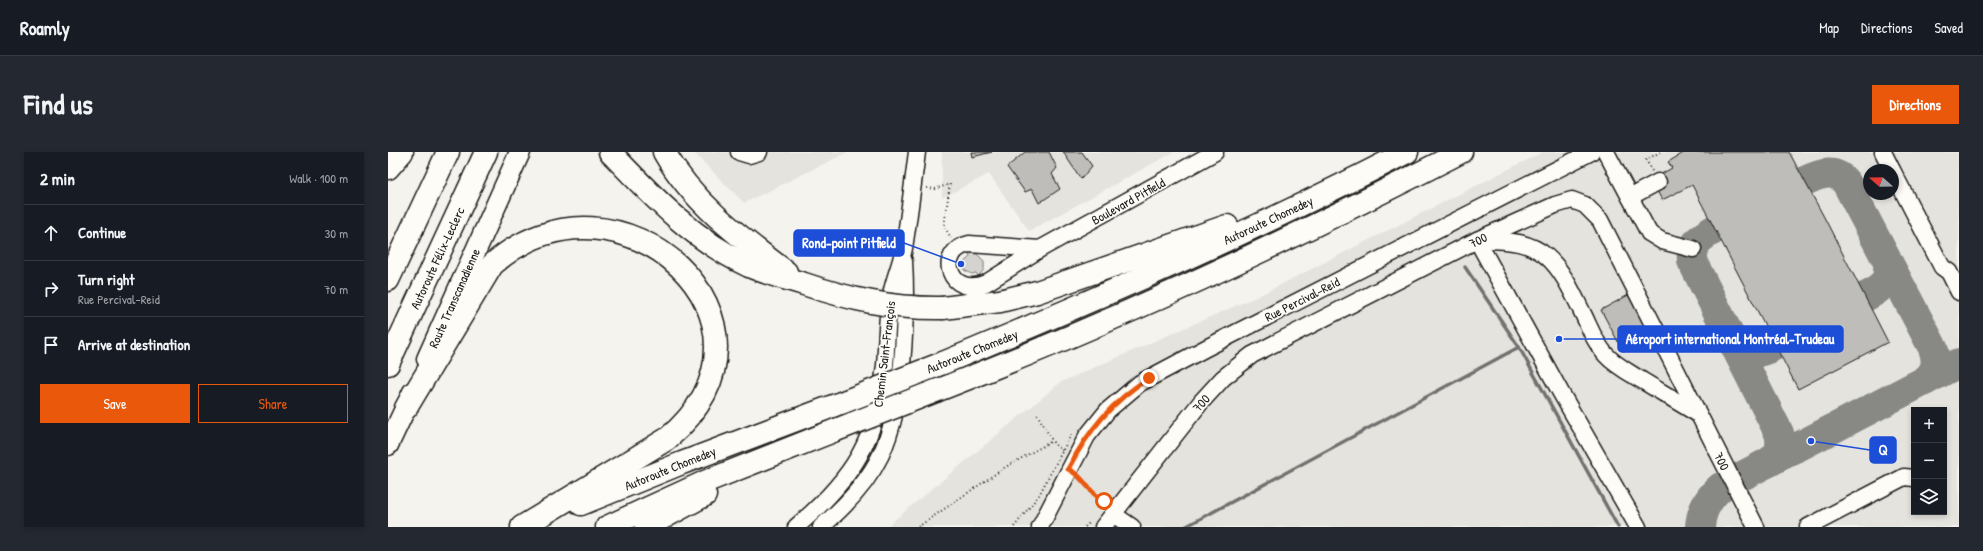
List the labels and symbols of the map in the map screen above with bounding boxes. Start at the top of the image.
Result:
north arrow [1863,164,1899,200]
street label: Boulevard Pitfield [1088,173,1168,229]
street label: Autoroute Chomedey [1220,191,1316,249]
street label: Autoroute Félix-Leclerc [405,204,469,312]
street label: 700 [1466,228,1490,252]
callout: Rond-point Pitfield [794,230,904,256]
text: Rond-point Pitfield [802,233,896,254]
street label: Route Transcanadienne [424,245,484,351]
street label: Rue Percival-Reid [1262,272,1342,326]
street label: Chemin Saint-François [869,300,899,408]
street label: Autoroute Chomedey [924,324,1021,377]
callout: Aéroport international Montréal-Trudeau [1618,326,1843,352]
text: Aéroport international Montréal-Trudeau [1626,329,1835,350]
route end [1140,369,1158,387]
street label: 700 [1188,390,1214,416]
callout: Q [1870,437,1896,463]
text: Q [1878,440,1888,459]
street label: Autoroute Chomedey [622,441,719,494]
street label: 700 [1710,449,1734,473]
route start [1095,492,1113,510]

